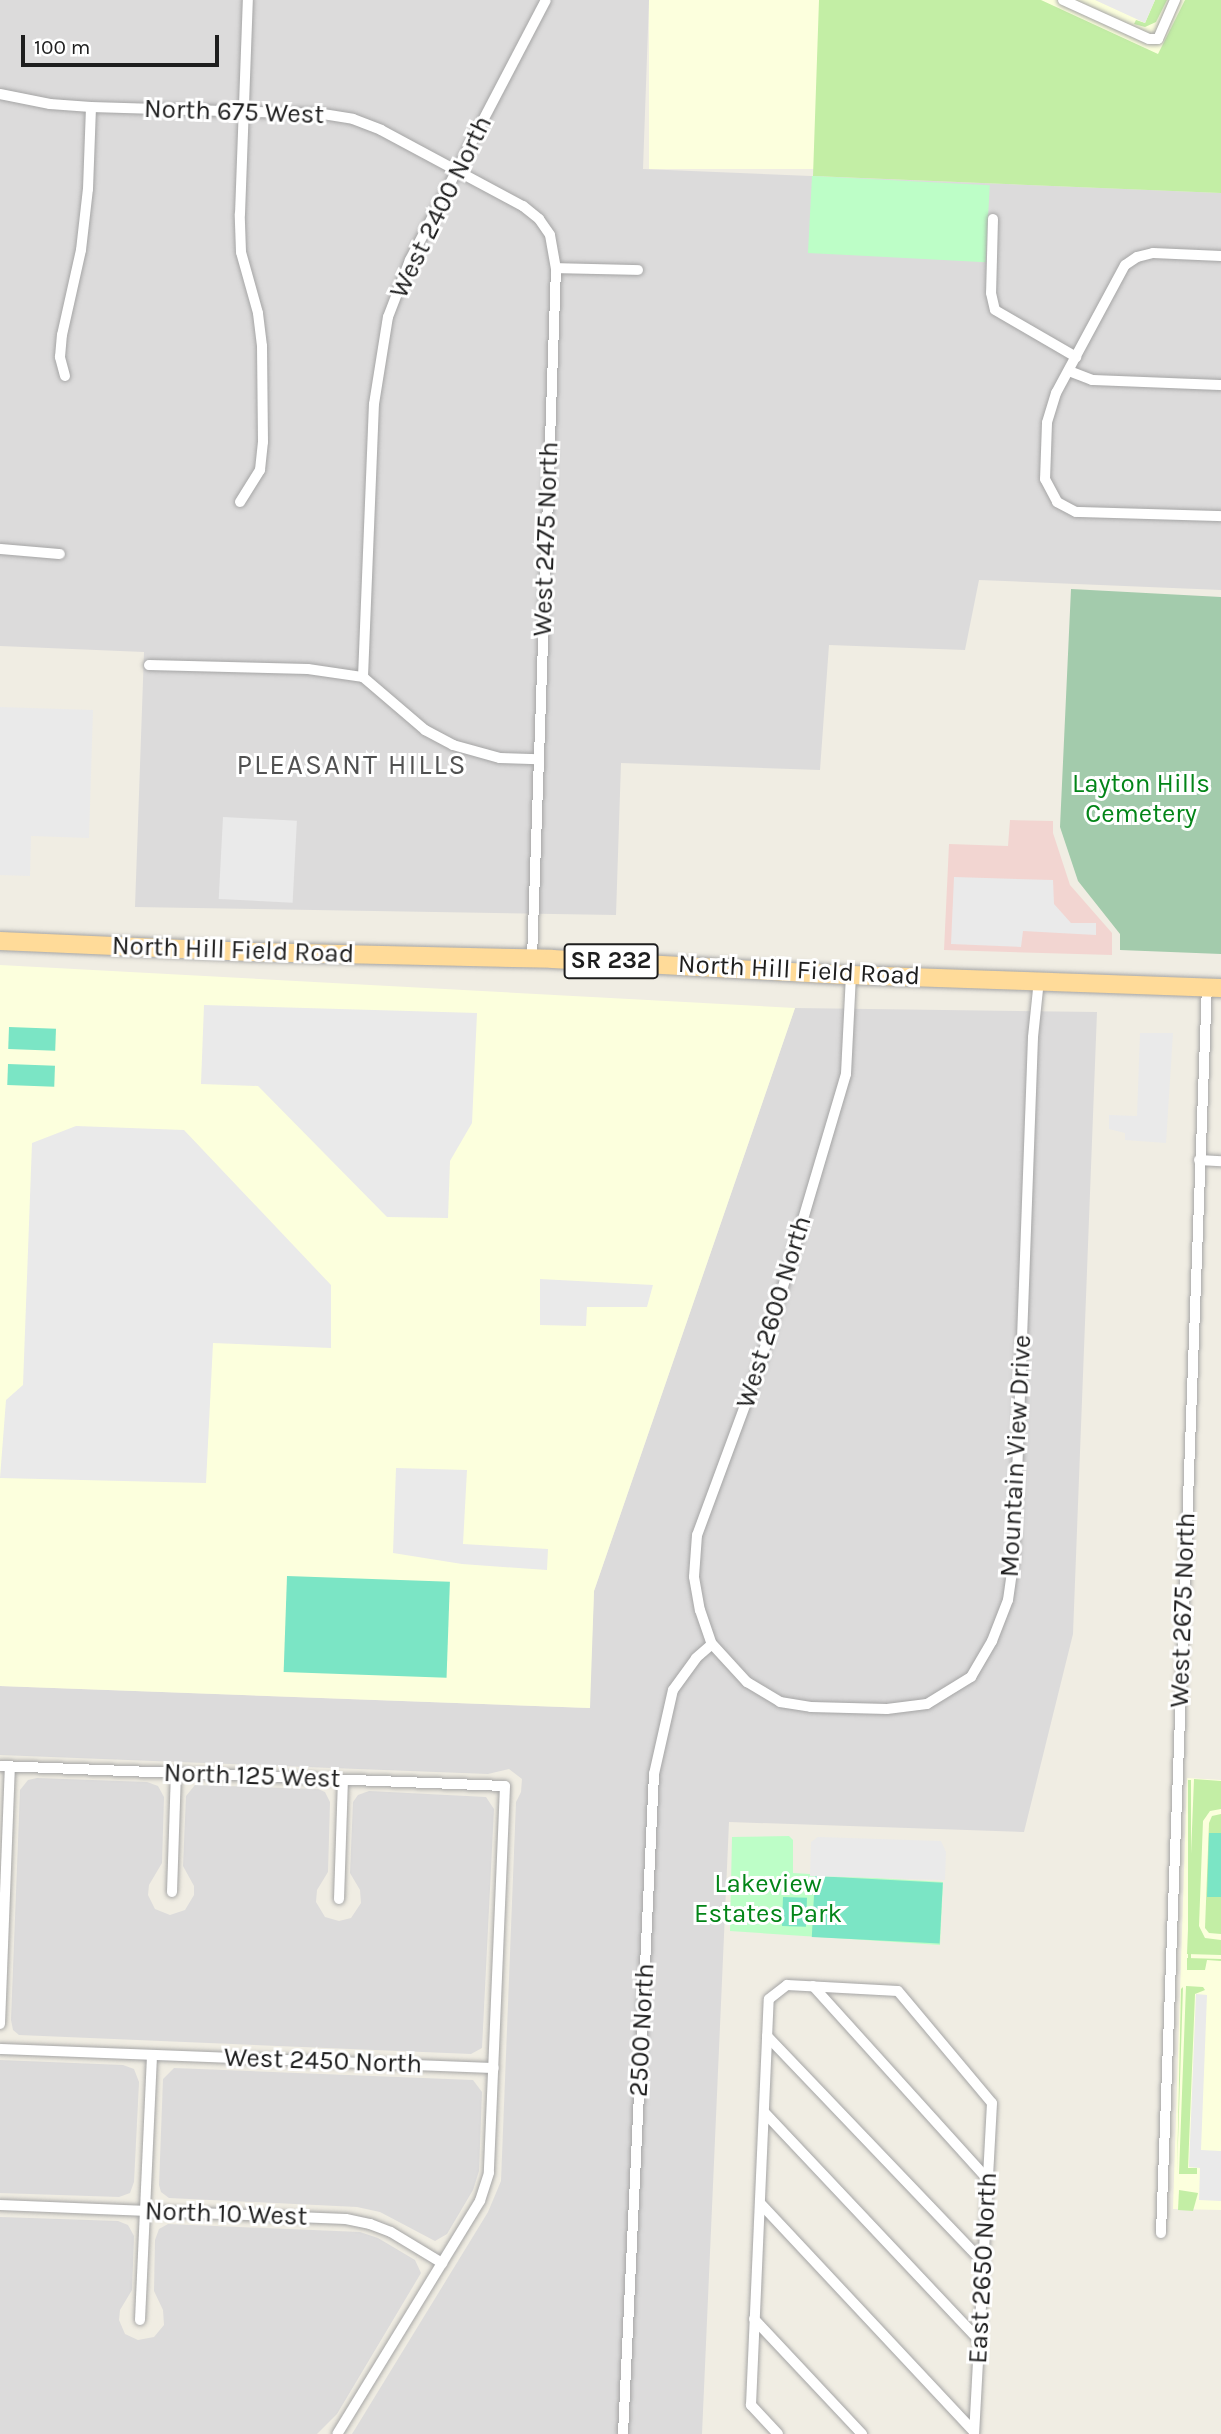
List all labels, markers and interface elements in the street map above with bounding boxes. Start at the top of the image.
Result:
scale bar [24,21,222,65]
text: 100 m [34,35,91,59]
street label: North 675 West [143,93,325,131]
street label: West 2400 North [383,111,499,303]
street label: West 2475 North [527,441,565,637]
district label: PLEASANT HILLS [238,748,466,782]
park label: Layton Hills Cemetery [1072,768,1210,830]
street label: North Hill Field Road [111,930,355,970]
road number: SR 232 [562,940,660,981]
street label: North Hill Field Road [677,948,921,992]
street label: West 2600 North [730,1212,818,1412]
street label: Mountain View Drive [994,1334,1038,1578]
street label: West 2675 North [1164,1512,1202,1708]
street label: North 125 West [163,1757,341,1795]
park label: Lakeview Estates Park [694,1868,842,1930]
street label: 2500 North [623,1962,661,2098]
street label: West 2450 North [223,2042,423,2080]
street label: East 2650 North [962,2171,1004,2365]
street label: North 10 West [144,2196,308,2232]

